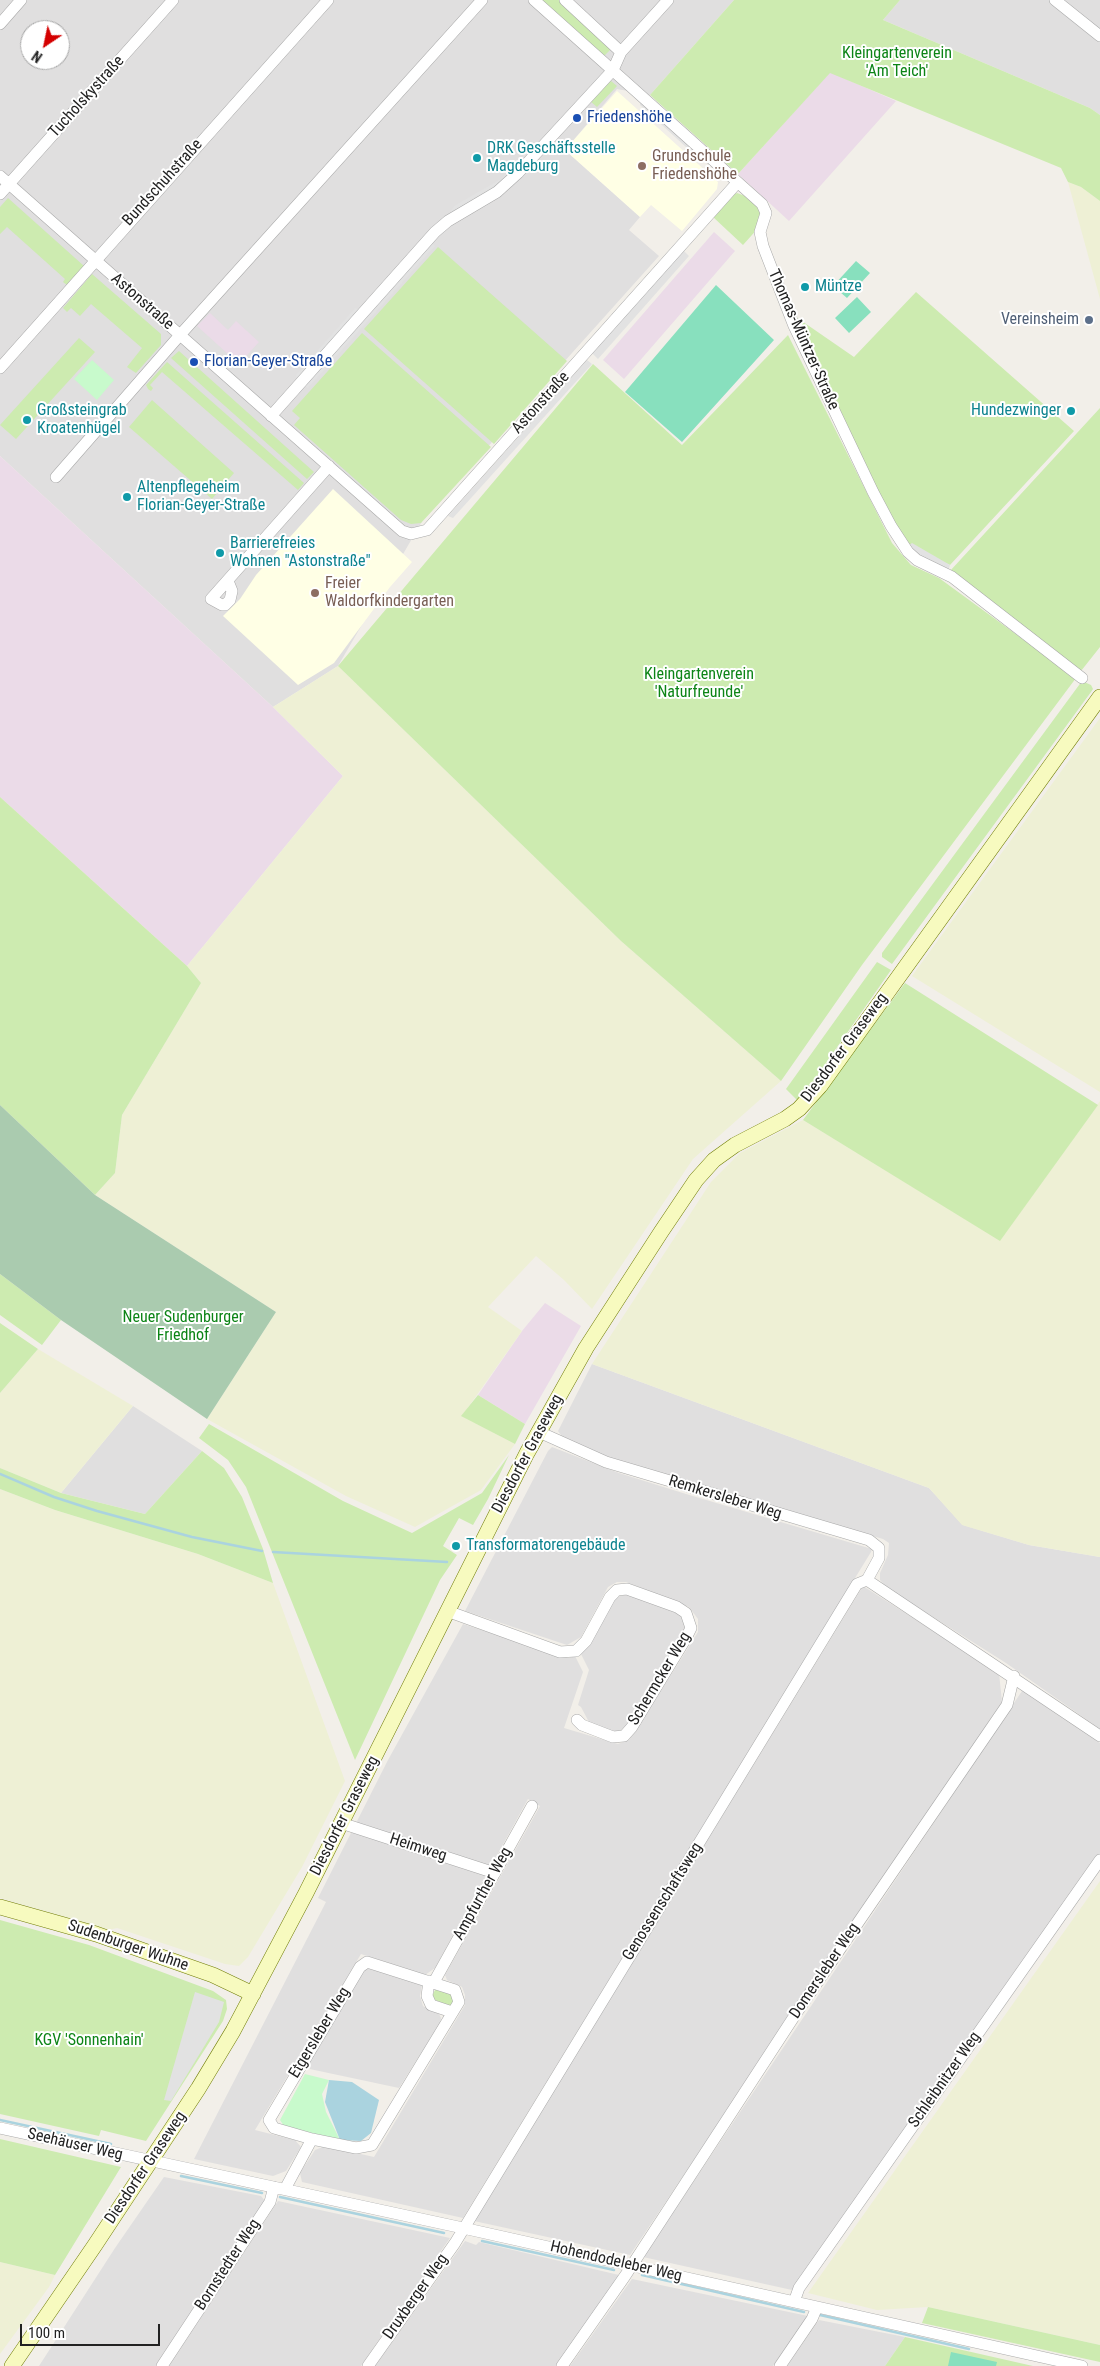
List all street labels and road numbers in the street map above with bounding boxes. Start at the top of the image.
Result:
street label: Tucholskystraße [45,52,129,142]
street label: Bundschuhstraße [119,136,207,230]
street label: Thomas-Müntzer-Straße [763,267,843,413]
street label: Astonstraße [107,269,177,335]
street label: Astonstraße [508,368,574,438]
street label: Diesdorfer Graseweg [798,990,892,1106]
street label: Diesdorfer Graseweg [489,1391,567,1517]
street label: Remkersleber Weg [666,1472,784,1524]
street label: Schermcker Weg [625,1629,695,1729]
street label: Diesdorfer Graseweg [307,1753,383,1879]
street label: Heimweg [387,1830,449,1866]
street label: Genossenschaftsweg [619,1839,707,1965]
street label: Ampfurther Weg [450,1844,516,1944]
street label: Sudenburger Wuhne [65,1916,191,1976]
street label: Domersleber Weg [786,1919,864,2023]
street label: Etgersleber Weg [285,1984,355,2082]
street label: Schleibnitzer Weg [905,2028,985,2132]
street label: Diesdorfer Graseweg [101,2108,191,2228]
street label: Seehäuser Weg [26,2125,124,2165]
street label: Bornstedter Weg [191,2216,265,2314]
street label: Hohendodeleber Weg [548,2237,684,2287]
street label: Druxberger Weg [379,2250,453,2344]

